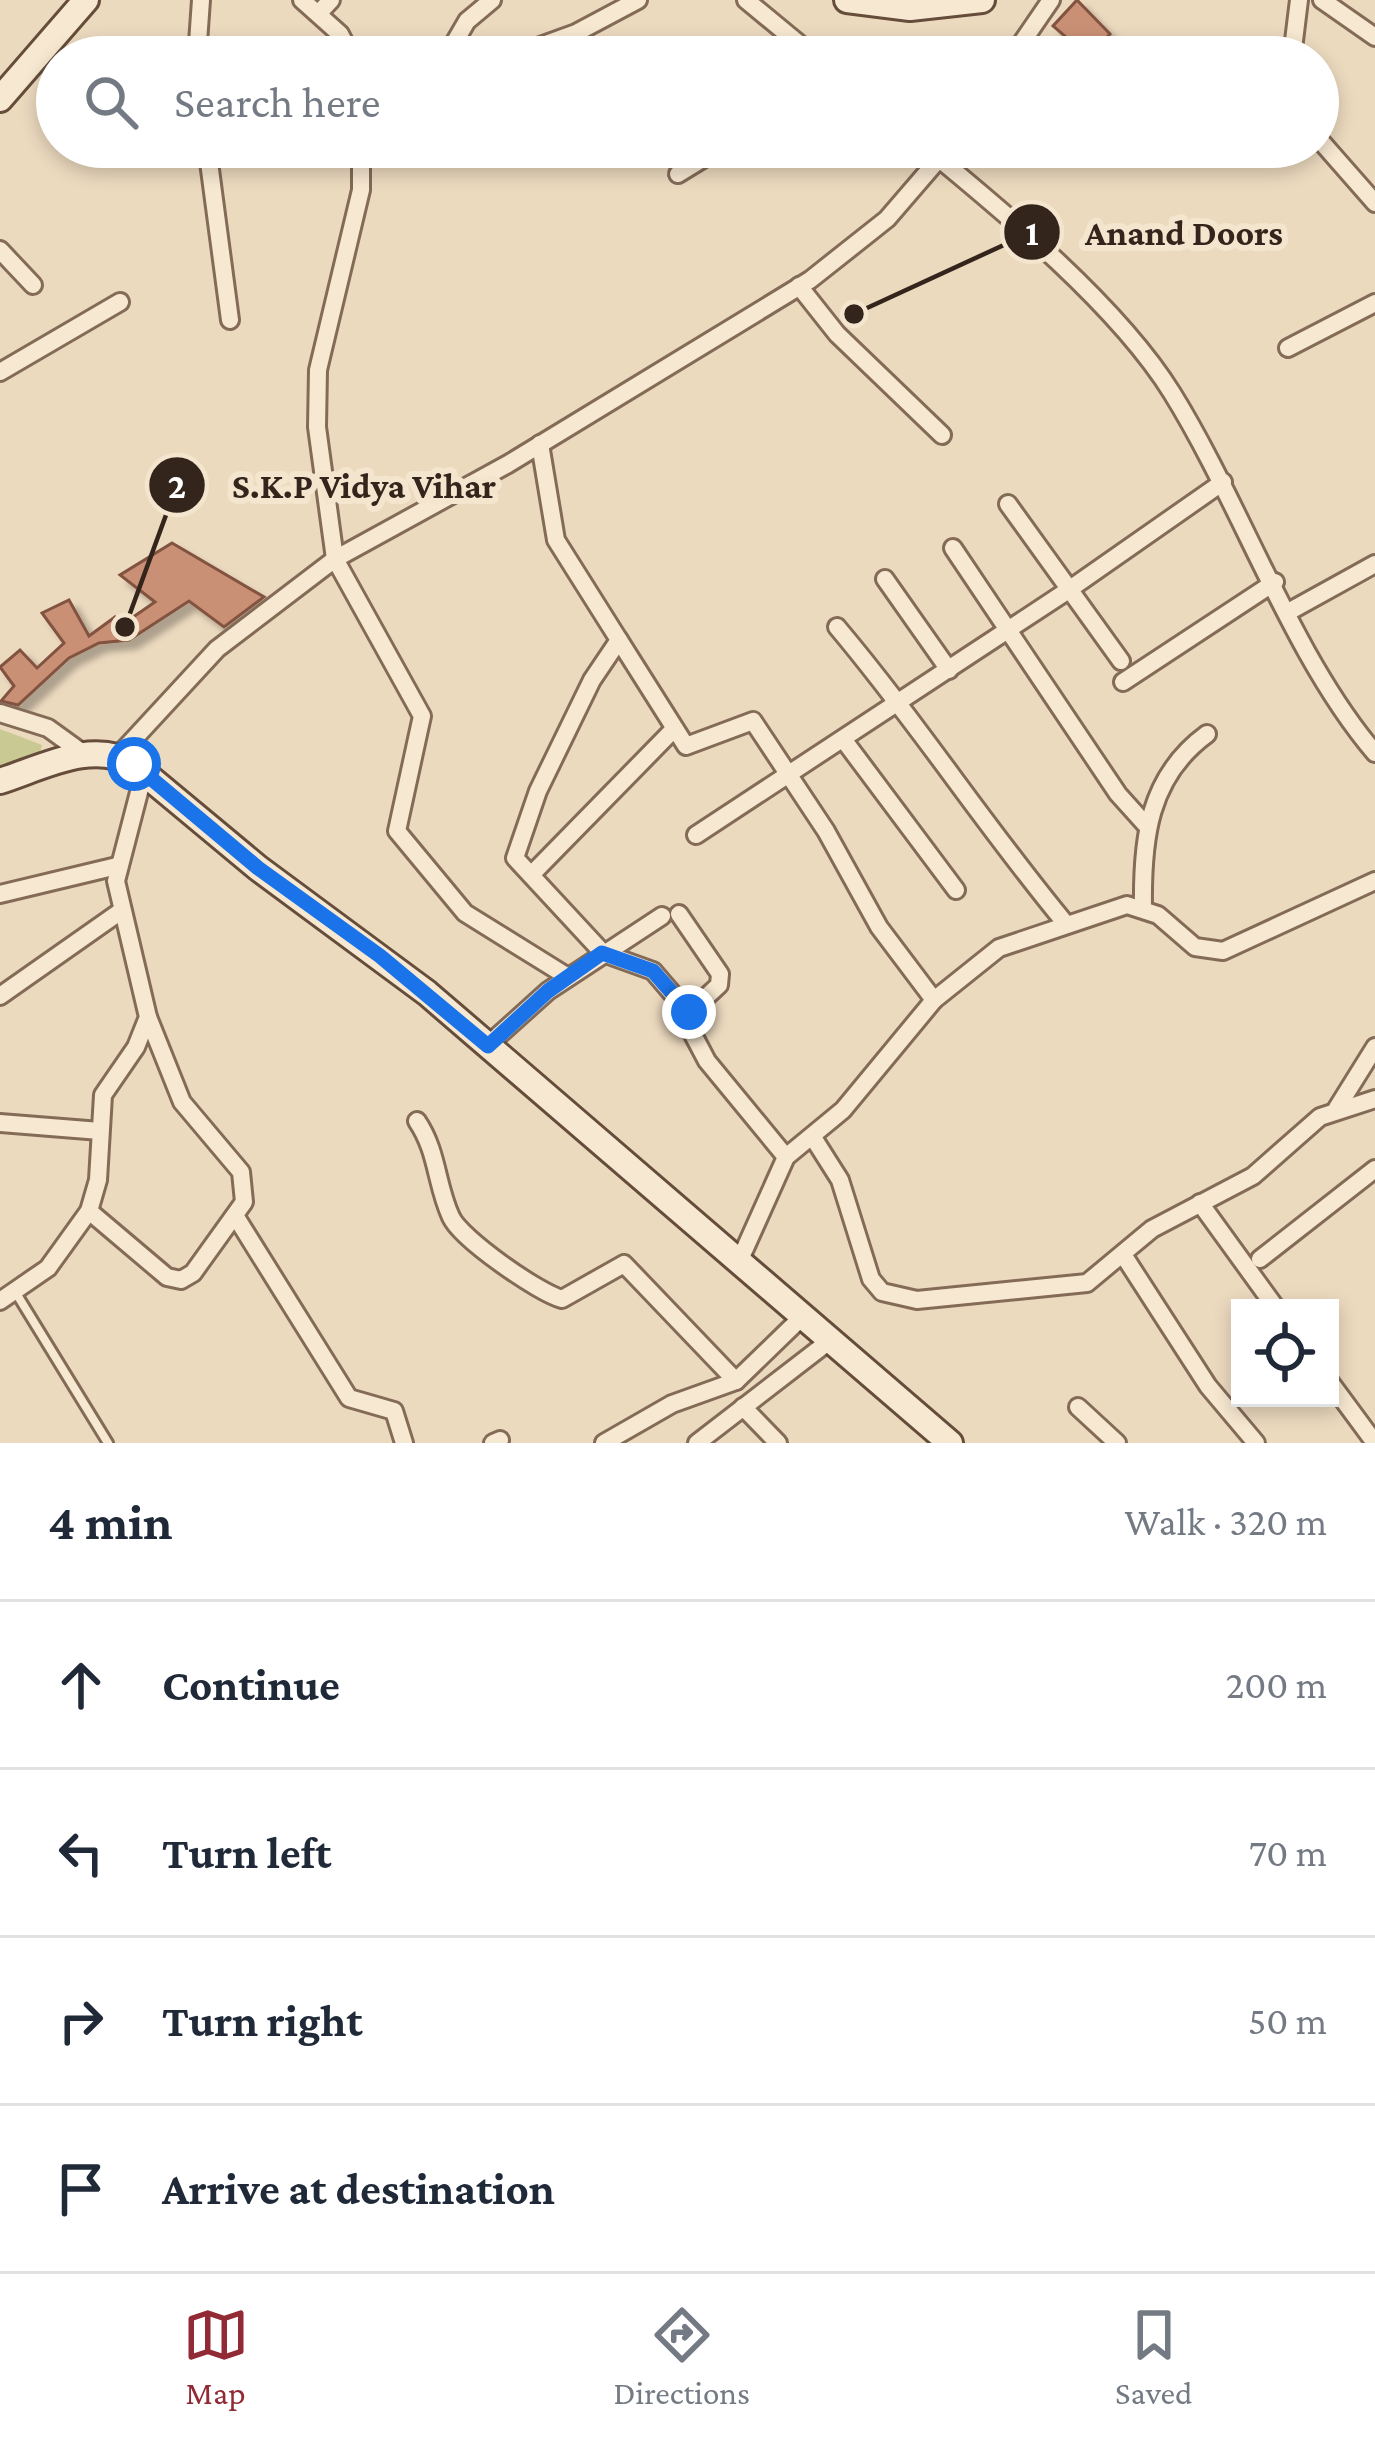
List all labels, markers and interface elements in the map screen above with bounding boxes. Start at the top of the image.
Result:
search box [36,36,1339,168]
icon: search [78,69,144,135]
text: Search here [174,77,381,127]
callout: Anand Doors [1002,196,1307,268]
text: 1 [1025,213,1039,253]
text: Anand Doors [1084,213,1283,253]
callout: S.K.P Vidya Vihar [147,449,520,521]
text: 2 [168,466,186,506]
text: S.K.P Vidya Vihar [232,466,496,506]
route start [107,737,161,791]
route end [662,985,716,1039]
map controls [1231,1299,1339,1407]
button: locate [1231,1299,1339,1407]
text: 4 min [48,1493,173,1550]
text: Walk · 320 m [1124,1500,1327,1543]
icon: ahead [48,1652,114,1718]
text: Continue [162,1660,340,1710]
text: 200 m [1226,1663,1327,1706]
icon: left [48,1820,114,1886]
text: Turn left [162,1828,331,1878]
text: 70 m [1249,1831,1327,1874]
icon: right [48,1988,114,2054]
text: Turn right [162,1996,363,2046]
text: 50 m [1248,1999,1327,2042]
icon: arrive [48,2156,114,2222]
text: Arrive at destination [162,2164,555,2214]
tab: Map [183,2302,249,2411]
tab: Directions [614,2302,750,2411]
tab: Saved [1115,2302,1192,2411]

